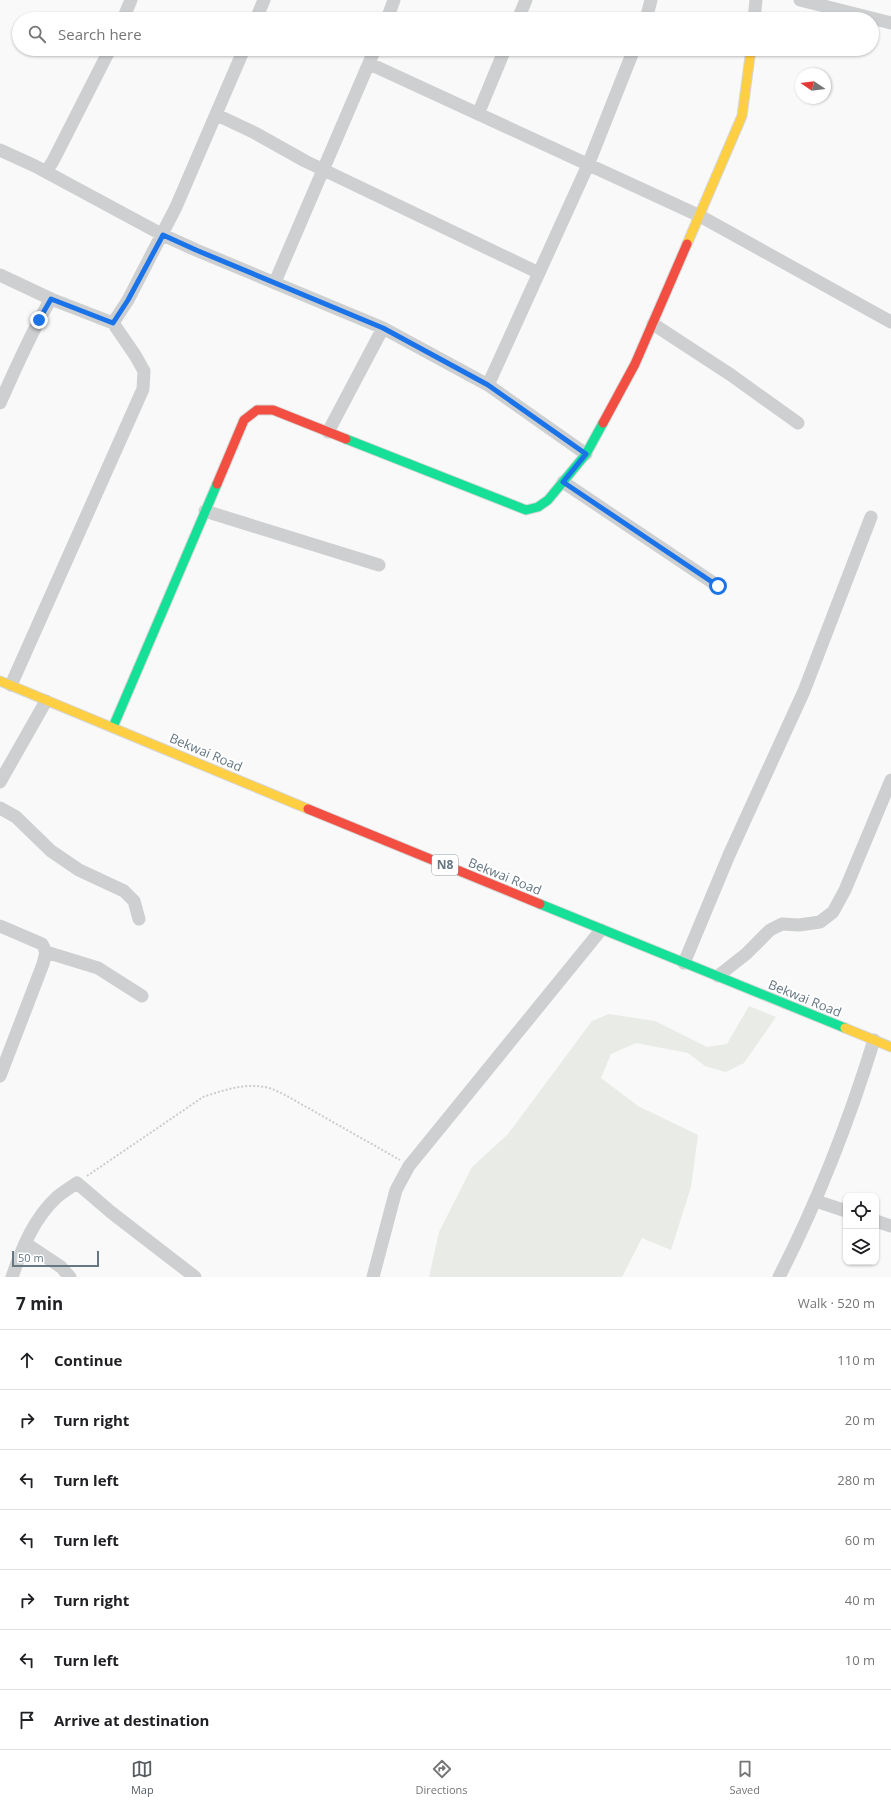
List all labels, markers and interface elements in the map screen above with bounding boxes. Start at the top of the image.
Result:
search box [12,12,879,56]
icon: search [26,23,48,45]
text: Search here [58,24,142,44]
north arrow [795,68,831,104]
route end [30,311,48,329]
route start [709,577,727,595]
street label: Bekwai Road [167,729,245,775]
street label: Bekwai Road [466,853,544,899]
road number: N8 [432,855,458,875]
street label: Bekwai Road [766,975,844,1021]
map controls [843,1193,879,1265]
button: locate [843,1193,879,1229]
button: layers [843,1229,879,1265]
scale bar [12,1249,99,1268]
text: 50 m [18,1250,44,1265]
text: 7 min [16,1292,63,1315]
text: Walk · 520 m [798,1294,875,1312]
icon: ahead [16,1349,38,1371]
text: Continue [54,1350,122,1370]
text: 110 m [837,1351,875,1369]
icon: right [16,1409,38,1431]
text: Turn right [54,1410,129,1430]
text: 20 m [845,1411,875,1429]
icon: left [16,1469,38,1491]
text: Turn left [54,1470,119,1490]
text: 280 m [837,1471,875,1489]
icon: left [16,1529,38,1551]
text: Turn left [54,1530,119,1550]
text: 60 m [845,1531,875,1549]
icon: right [16,1589,38,1611]
text: Turn right [54,1590,129,1610]
text: 40 m [845,1591,875,1609]
icon: left [16,1649,38,1671]
text: Turn left [54,1650,119,1670]
text: 10 m [845,1651,875,1669]
icon: arrive [16,1709,38,1731]
text: Arrive at destination [54,1710,209,1730]
tab: Map [131,1758,154,1797]
tab: Directions [416,1758,468,1797]
tab: Saved [729,1758,760,1797]

